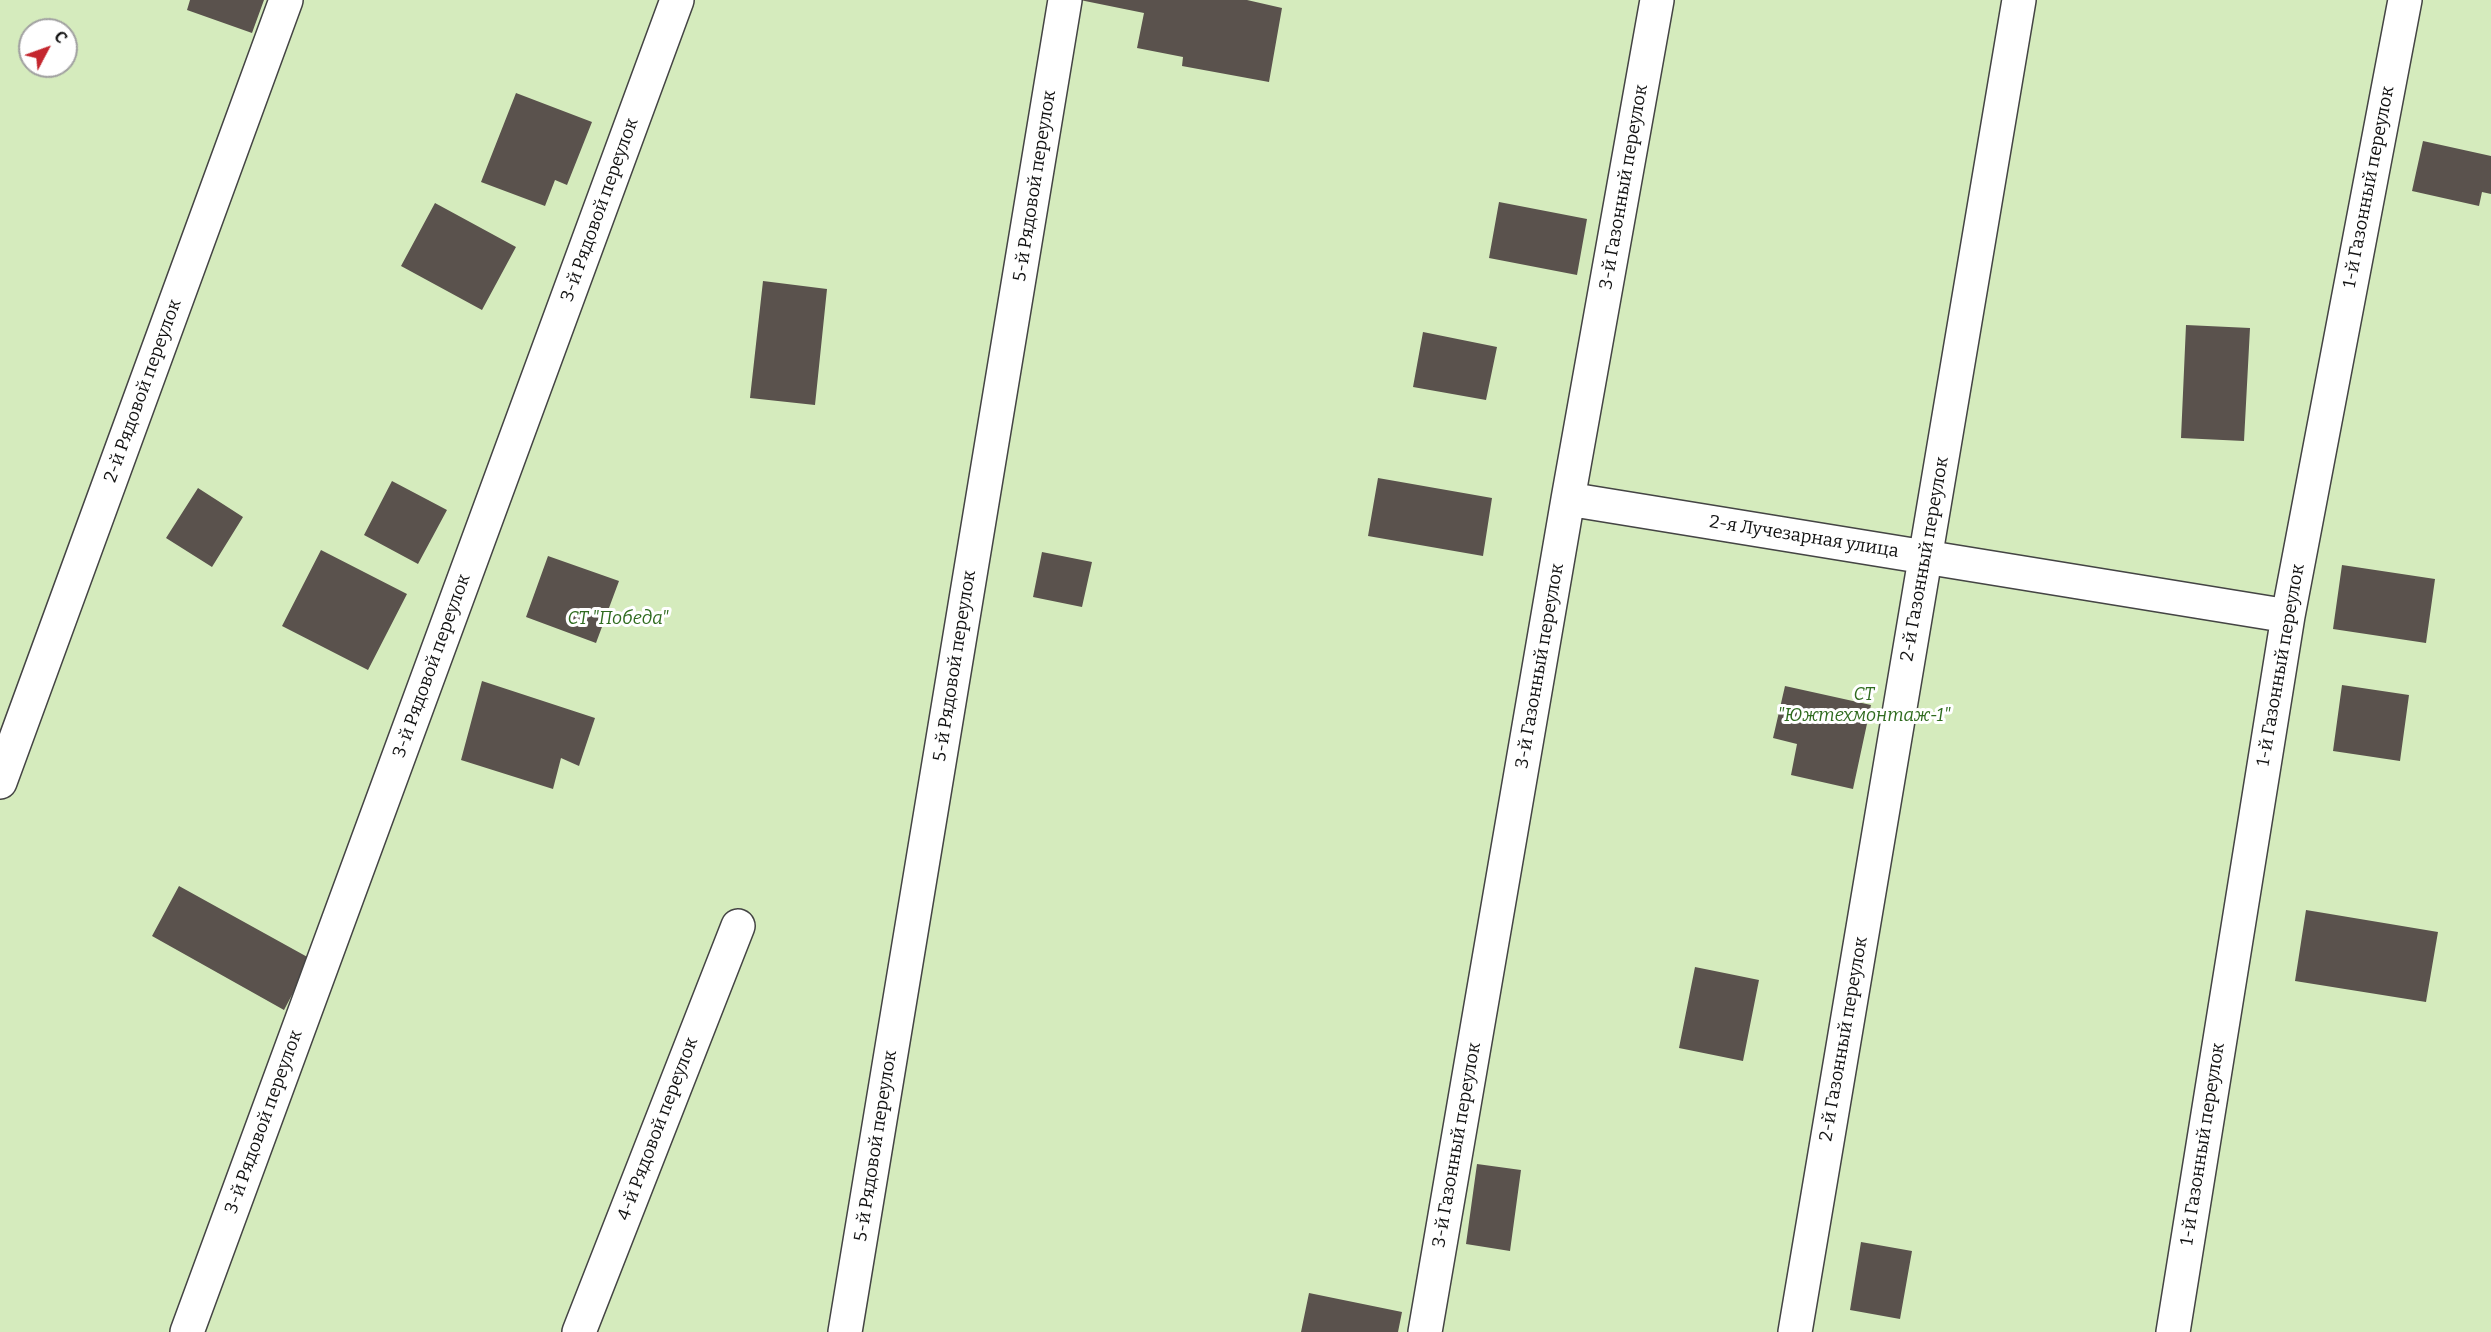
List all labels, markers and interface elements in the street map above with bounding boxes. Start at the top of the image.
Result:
north arrow [18,18,78,78]
text: С [50,27,71,47]
street label: 3-й Газонный переулок [1595,83,1653,291]
street label: 1-й Газонный переулок [2339,84,2399,290]
street label: 5-й Рядовой переулок [1009,89,1061,283]
street label: 3-й Рядовой переулок [557,115,643,305]
street label: 2-й Рядовой переулок [100,296,186,486]
street label: 2-й Газонный переулок [1896,455,1954,663]
street label: 2-я Лучезарная улица [1708,511,1900,563]
street label: 3-й Газонный переулок [1511,562,1569,770]
street label: 1-й Газонный переулок [2253,562,2309,768]
street label: 5-й Рядовой переулок [929,569,981,763]
street label: 3-й Рядовой переулок [389,571,475,761]
park label: СТ "Победа" [568,608,668,630]
park label: СТ "Южтехмонтаж-1" [1778,684,1950,726]
street label: 2-й Газонный переулок [1815,935,1873,1143]
street label: 3-й Рядовой переулок [221,1027,307,1217]
street label: 4-й Рядовой переулок [613,1034,703,1224]
street label: 3-й Газонный переулок [1428,1041,1486,1249]
street label: 1-й Газонный переулок [2176,1041,2230,1247]
street label: 5-й Рядовой переулок [850,1049,902,1243]

